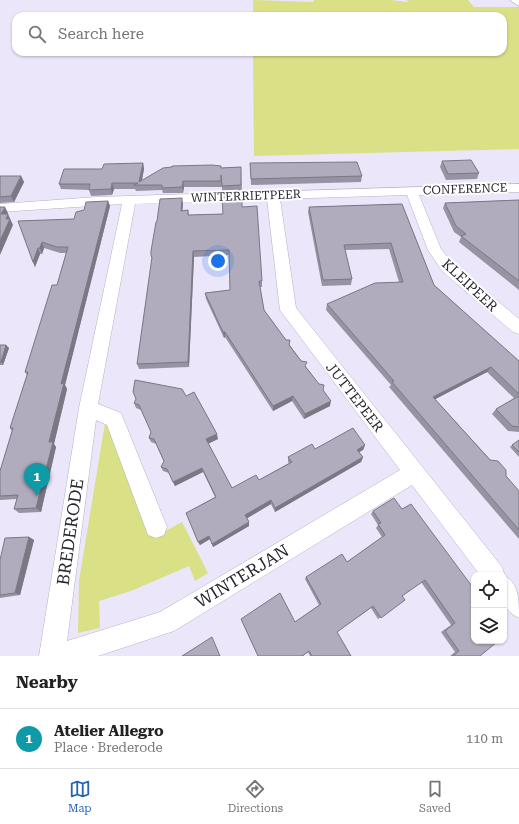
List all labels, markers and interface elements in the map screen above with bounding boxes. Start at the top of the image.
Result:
search box [12,12,507,56]
icon: search [26,23,48,45]
text: Search here [58,25,144,43]
street label: CONFERENCE [423,181,507,197]
street label: WINTERRIETPEER [191,187,302,205]
your location [208,251,228,271]
street label: KLEIPEER [439,255,501,315]
street label: JUTTEPEER [323,359,387,435]
pin: 1 [24,463,50,496]
street label: BREDERODE [53,477,87,587]
street label: WINTERJAN [191,540,293,612]
map controls [471,572,507,644]
button: locate [471,572,507,608]
button: layers [471,608,507,644]
text: Nearby [16,672,78,692]
text: Atelier Allegro [54,722,164,740]
text: 1 [25,731,33,746]
text: 110 m [466,731,503,746]
text: Place · Brederode [54,740,163,755]
tab: Map [68,778,92,815]
tab: Directions [228,778,283,815]
tab: Saved [419,778,451,815]

